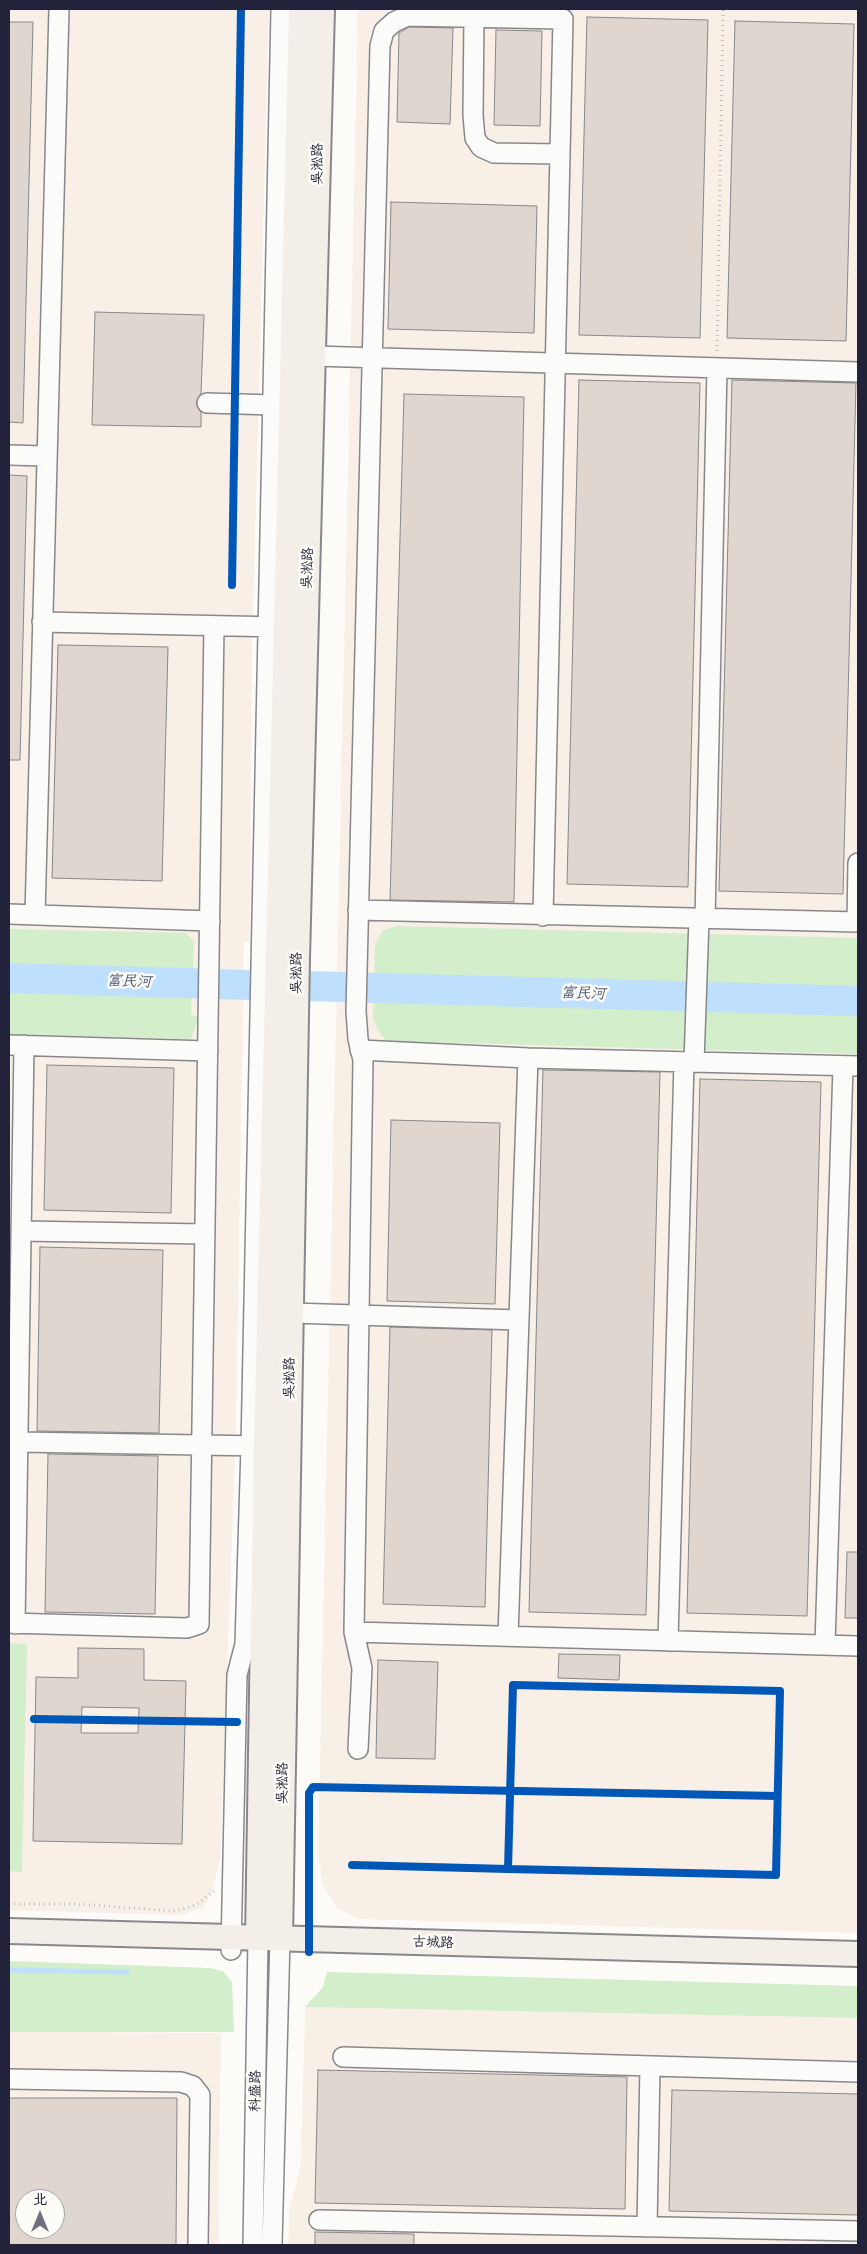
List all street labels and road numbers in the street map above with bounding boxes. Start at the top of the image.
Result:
street label: 吴淞路 [309,143,327,185]
street label: 吴淞路 [299,547,317,589]
street label: 吴淞路 [288,952,306,994]
street label: 吴淞路 [281,1357,299,1399]
street label: 吴淞路 [274,1762,292,1804]
street label: 古城路 [412,1934,454,1952]
street label: 科盛路 [247,2070,265,2112]

